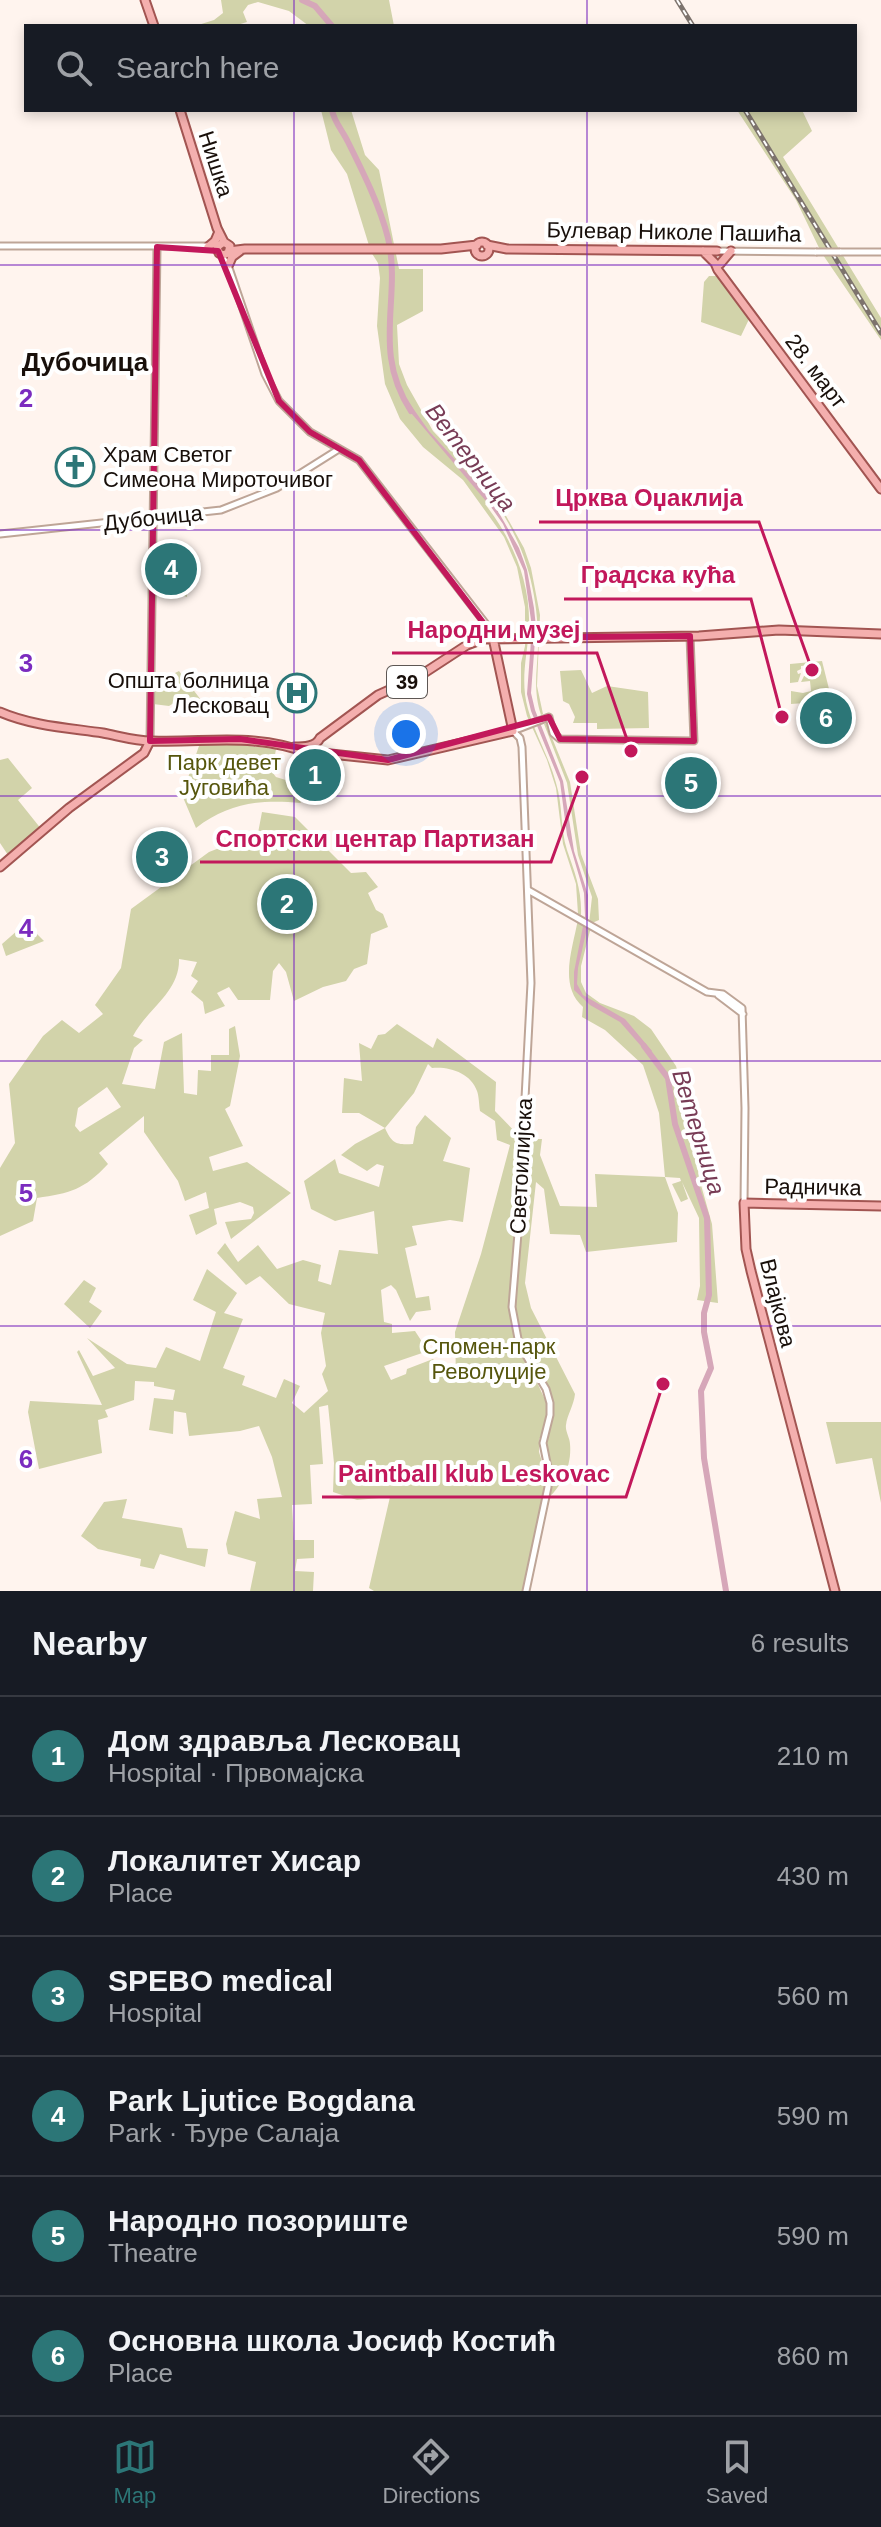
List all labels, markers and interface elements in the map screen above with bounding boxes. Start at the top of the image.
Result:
search box [24,24,857,112]
icon: search [52,46,96,90]
text: Search here [116,51,279,84]
street label: Нишка [194,128,239,201]
street label: Булевар Николе Пашића [546,217,802,247]
street label: 28. март [780,329,852,413]
district label: Дубочица [22,347,149,377]
text: 2 [19,383,33,413]
water label: Ветерница [420,398,522,516]
place label: Храм Светог Симеона Мироточивог [103,442,333,492]
church icon: Храм Светог Симеона Мироточивог [54,446,96,488]
callout: Црква Оџаклија [539,474,759,522]
text: Црква Оџаклија [555,484,743,511]
street label: Дубочица [102,500,205,536]
pin: 4 [145,539,197,599]
callout: Градска кућа [564,551,751,599]
text: Градска кућа [581,561,736,588]
callout: Народни музеј [392,605,597,653]
text: Народни музеј [408,616,580,643]
text: 3 [19,648,33,678]
road number: 39 [387,666,427,698]
place label: Општа болница Лесковац [108,668,270,718]
hospital icon: Општа болница Лесковац [276,672,318,714]
pin: 6 [800,688,852,748]
your location [386,714,426,754]
pin: 1 [289,745,341,805]
park label: Парк девет Југовића [167,750,281,800]
pin: 5 [665,753,717,813]
callout: Спортски центар Партизан [200,814,551,862]
text: Спортски центар Партизан [216,825,534,852]
pin: 3 [136,827,188,887]
pin: 2 [261,874,313,934]
text: 4 [19,913,34,943]
water label: Ветерница [667,1066,731,1198]
street label: Светоилијска [505,1096,537,1235]
street label: Радничка [764,1174,863,1200]
text: 5 [19,1178,33,1208]
street label: Влајкова [755,1256,801,1351]
park label: Спомен-парк Револуције [423,1334,556,1384]
text: 6 [19,1444,33,1474]
callout: Paintball klub Leskovac [322,1449,626,1497]
text: Paintball klub Leskovac [338,1460,610,1487]
text: Nearby [32,1624,147,1662]
text: 6 results [751,1628,849,1658]
text: Дом здравља Лесковац [108,1724,460,1757]
text: 1 [51,1741,65,1771]
text: 210 m [777,1741,849,1771]
text: Hospital · Првомајска [108,1758,364,1788]
text: Локалитет Хисар [108,1844,361,1877]
text: 2 [51,1861,65,1891]
text: 430 m [777,1861,849,1891]
text: Place [108,1878,173,1908]
text: SPEBO medical [108,1964,333,1997]
text: 3 [51,1981,65,2011]
text: 560 m [777,1981,849,2011]
text: Hospital [108,1998,202,2028]
text: Park Ljutice Bogdana [108,2084,415,2117]
text: 4 [51,2101,65,2131]
text: 590 m [777,2101,849,2131]
text: Park · Ђуре Салаја [108,2118,339,2148]
text: Народно позориште [108,2204,408,2237]
text: 5 [51,2221,65,2251]
text: 590 m [777,2221,849,2251]
text: Theatre [108,2238,198,2268]
text: Основна школа Јосиф Костић [108,2324,556,2357]
text: 6 [51,2341,65,2371]
text: 860 m [777,2341,849,2371]
text: Place [108,2358,173,2388]
tab: Map [113,2435,157,2509]
tab: Directions [382,2435,480,2509]
tab: Saved [706,2435,768,2509]

